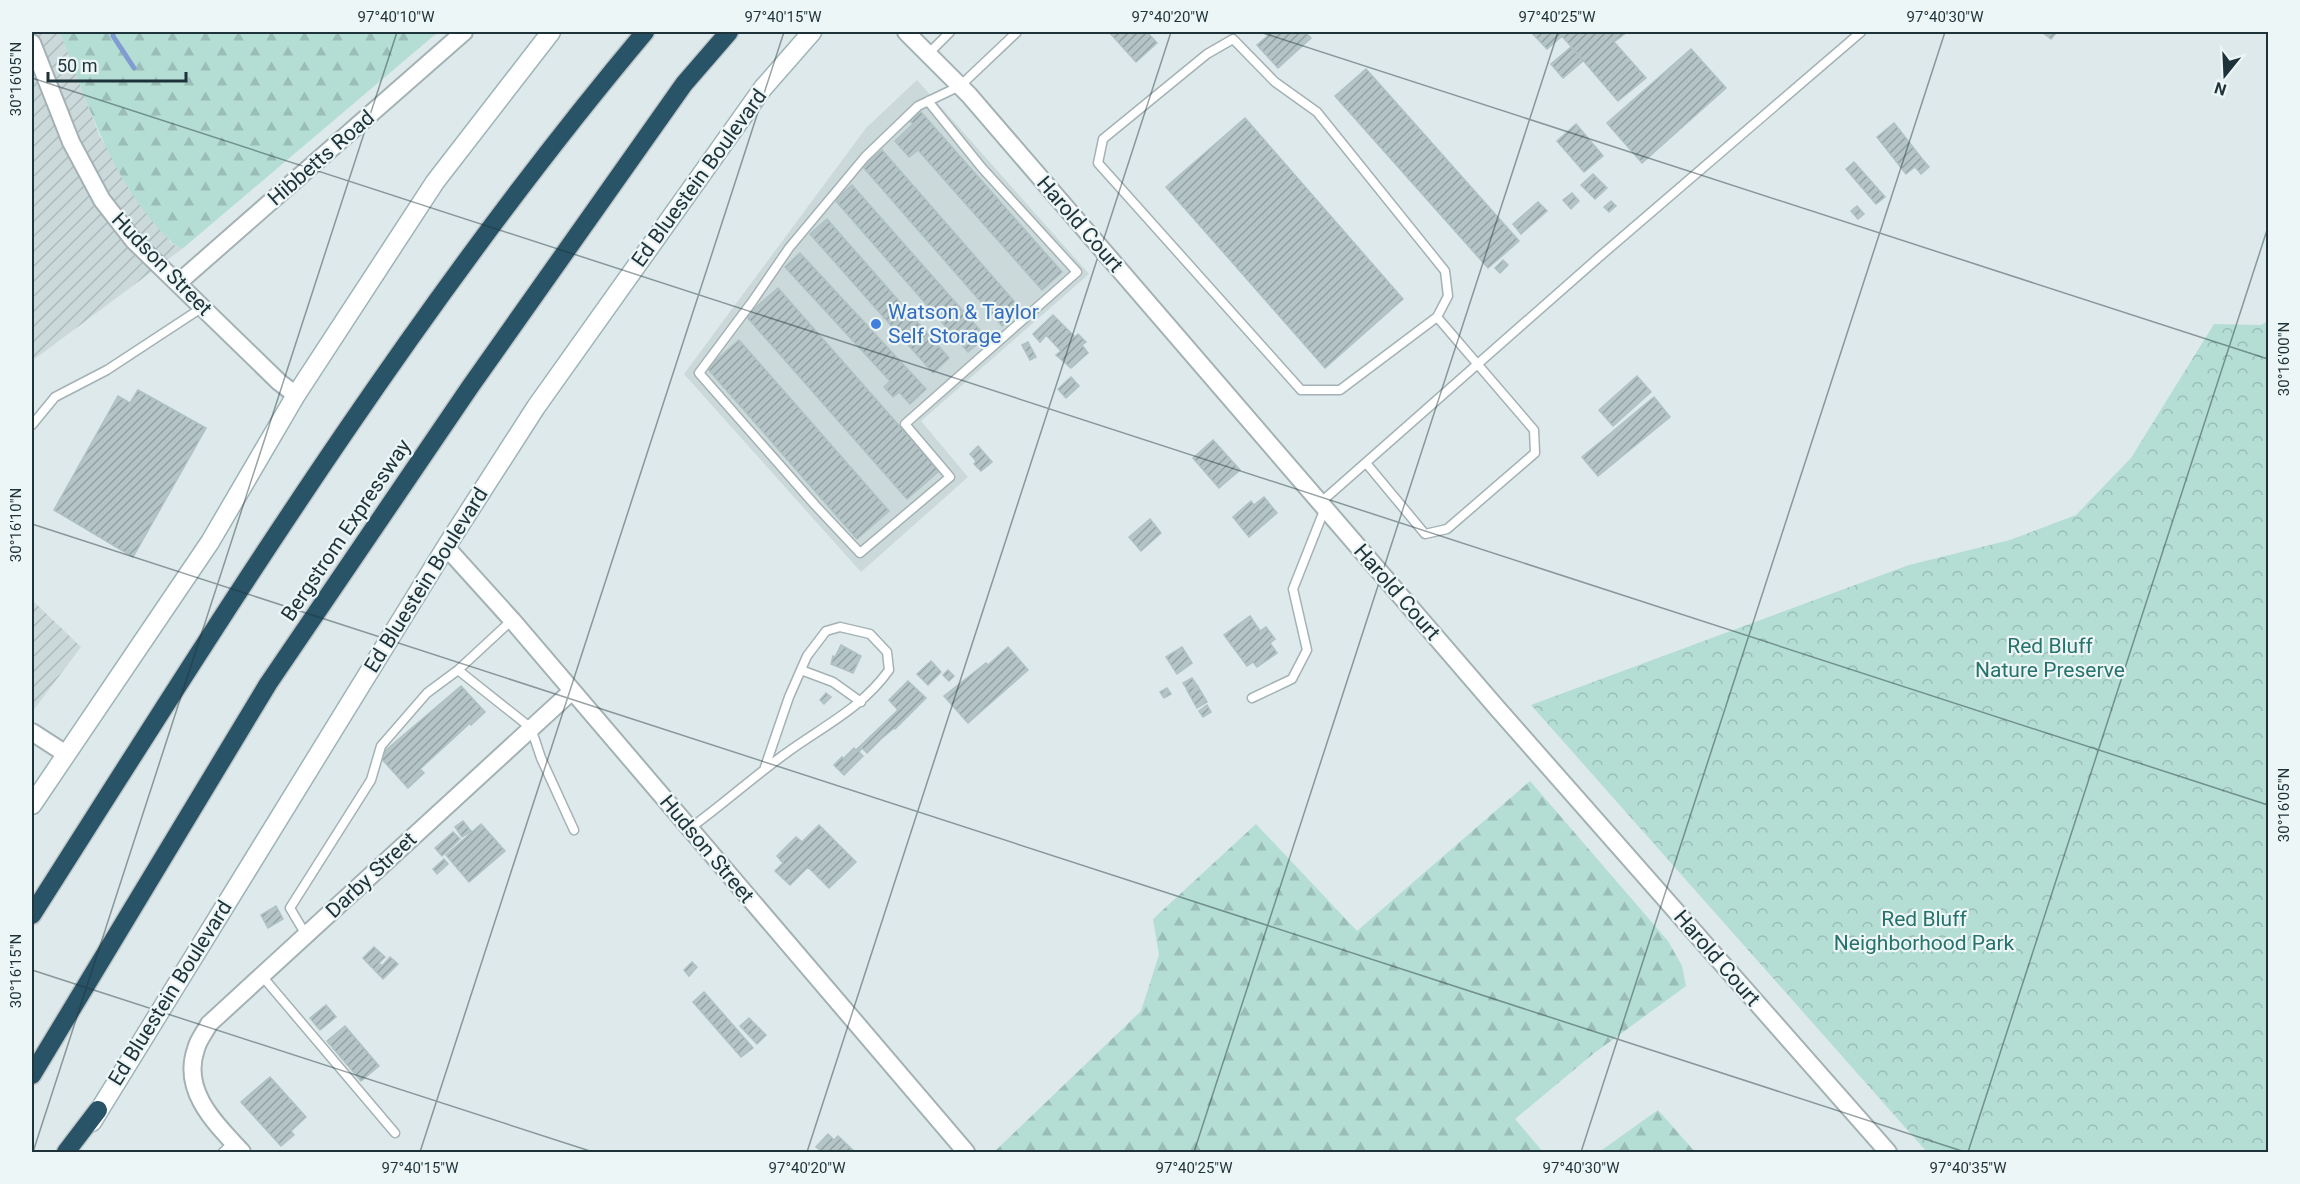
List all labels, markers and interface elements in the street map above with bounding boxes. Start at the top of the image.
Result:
text: 97°40'10"W [358,8,434,26]
text: 97°40'15"W [745,8,821,26]
text: 97°40'20"W [1132,8,1208,26]
text: 97°40'25"W [1519,8,1595,26]
text: 97°40'30"W [1907,8,1983,26]
text: 30°16'05"N [7,42,25,116]
scale bar [48,45,186,83]
north arrow [2195,45,2255,105]
text: 50 m [57,55,97,76]
text: N [2212,78,2229,100]
street label: Ed Bluestein Boulevard [627,85,771,271]
street label: Hibbetts Road [263,105,379,211]
street label: Harold Court [1032,171,1128,277]
street label: Hudson Street [107,208,217,320]
place label: Watson & Taylor Self Storage [888,300,1039,348]
marker: Watson & Taylor Self Storage [869,317,883,331]
text: 30°16'00"N [2275,322,2293,396]
street label: Bergstrom Expressway [276,435,416,625]
street label: Ed Bluestein Boulevard [359,483,493,677]
text: 30°16'10"N [7,488,25,562]
street label: Harold Court [1349,539,1445,645]
park label: Red Bluff Nature Preserve [1975,634,2125,682]
text: 30°16'05"N [2275,768,2293,842]
street label: Hudson Street [655,790,759,908]
street label: Darby Street [321,827,421,923]
street label: Ed Bluestein Boulevard [103,896,237,1090]
street label: Harold Court [1669,905,1765,1011]
park label: Red Bluff Neighborhood Park [1834,907,2015,955]
text: 30°16'15"N [7,934,25,1008]
text: 97°40'15"W [382,1159,458,1177]
text: 97°40'20"W [769,1159,845,1177]
text: 97°40'25"W [1156,1159,1232,1177]
text: 97°40'30"W [1543,1159,1619,1177]
text: 97°40'35"W [1930,1159,2006,1177]

